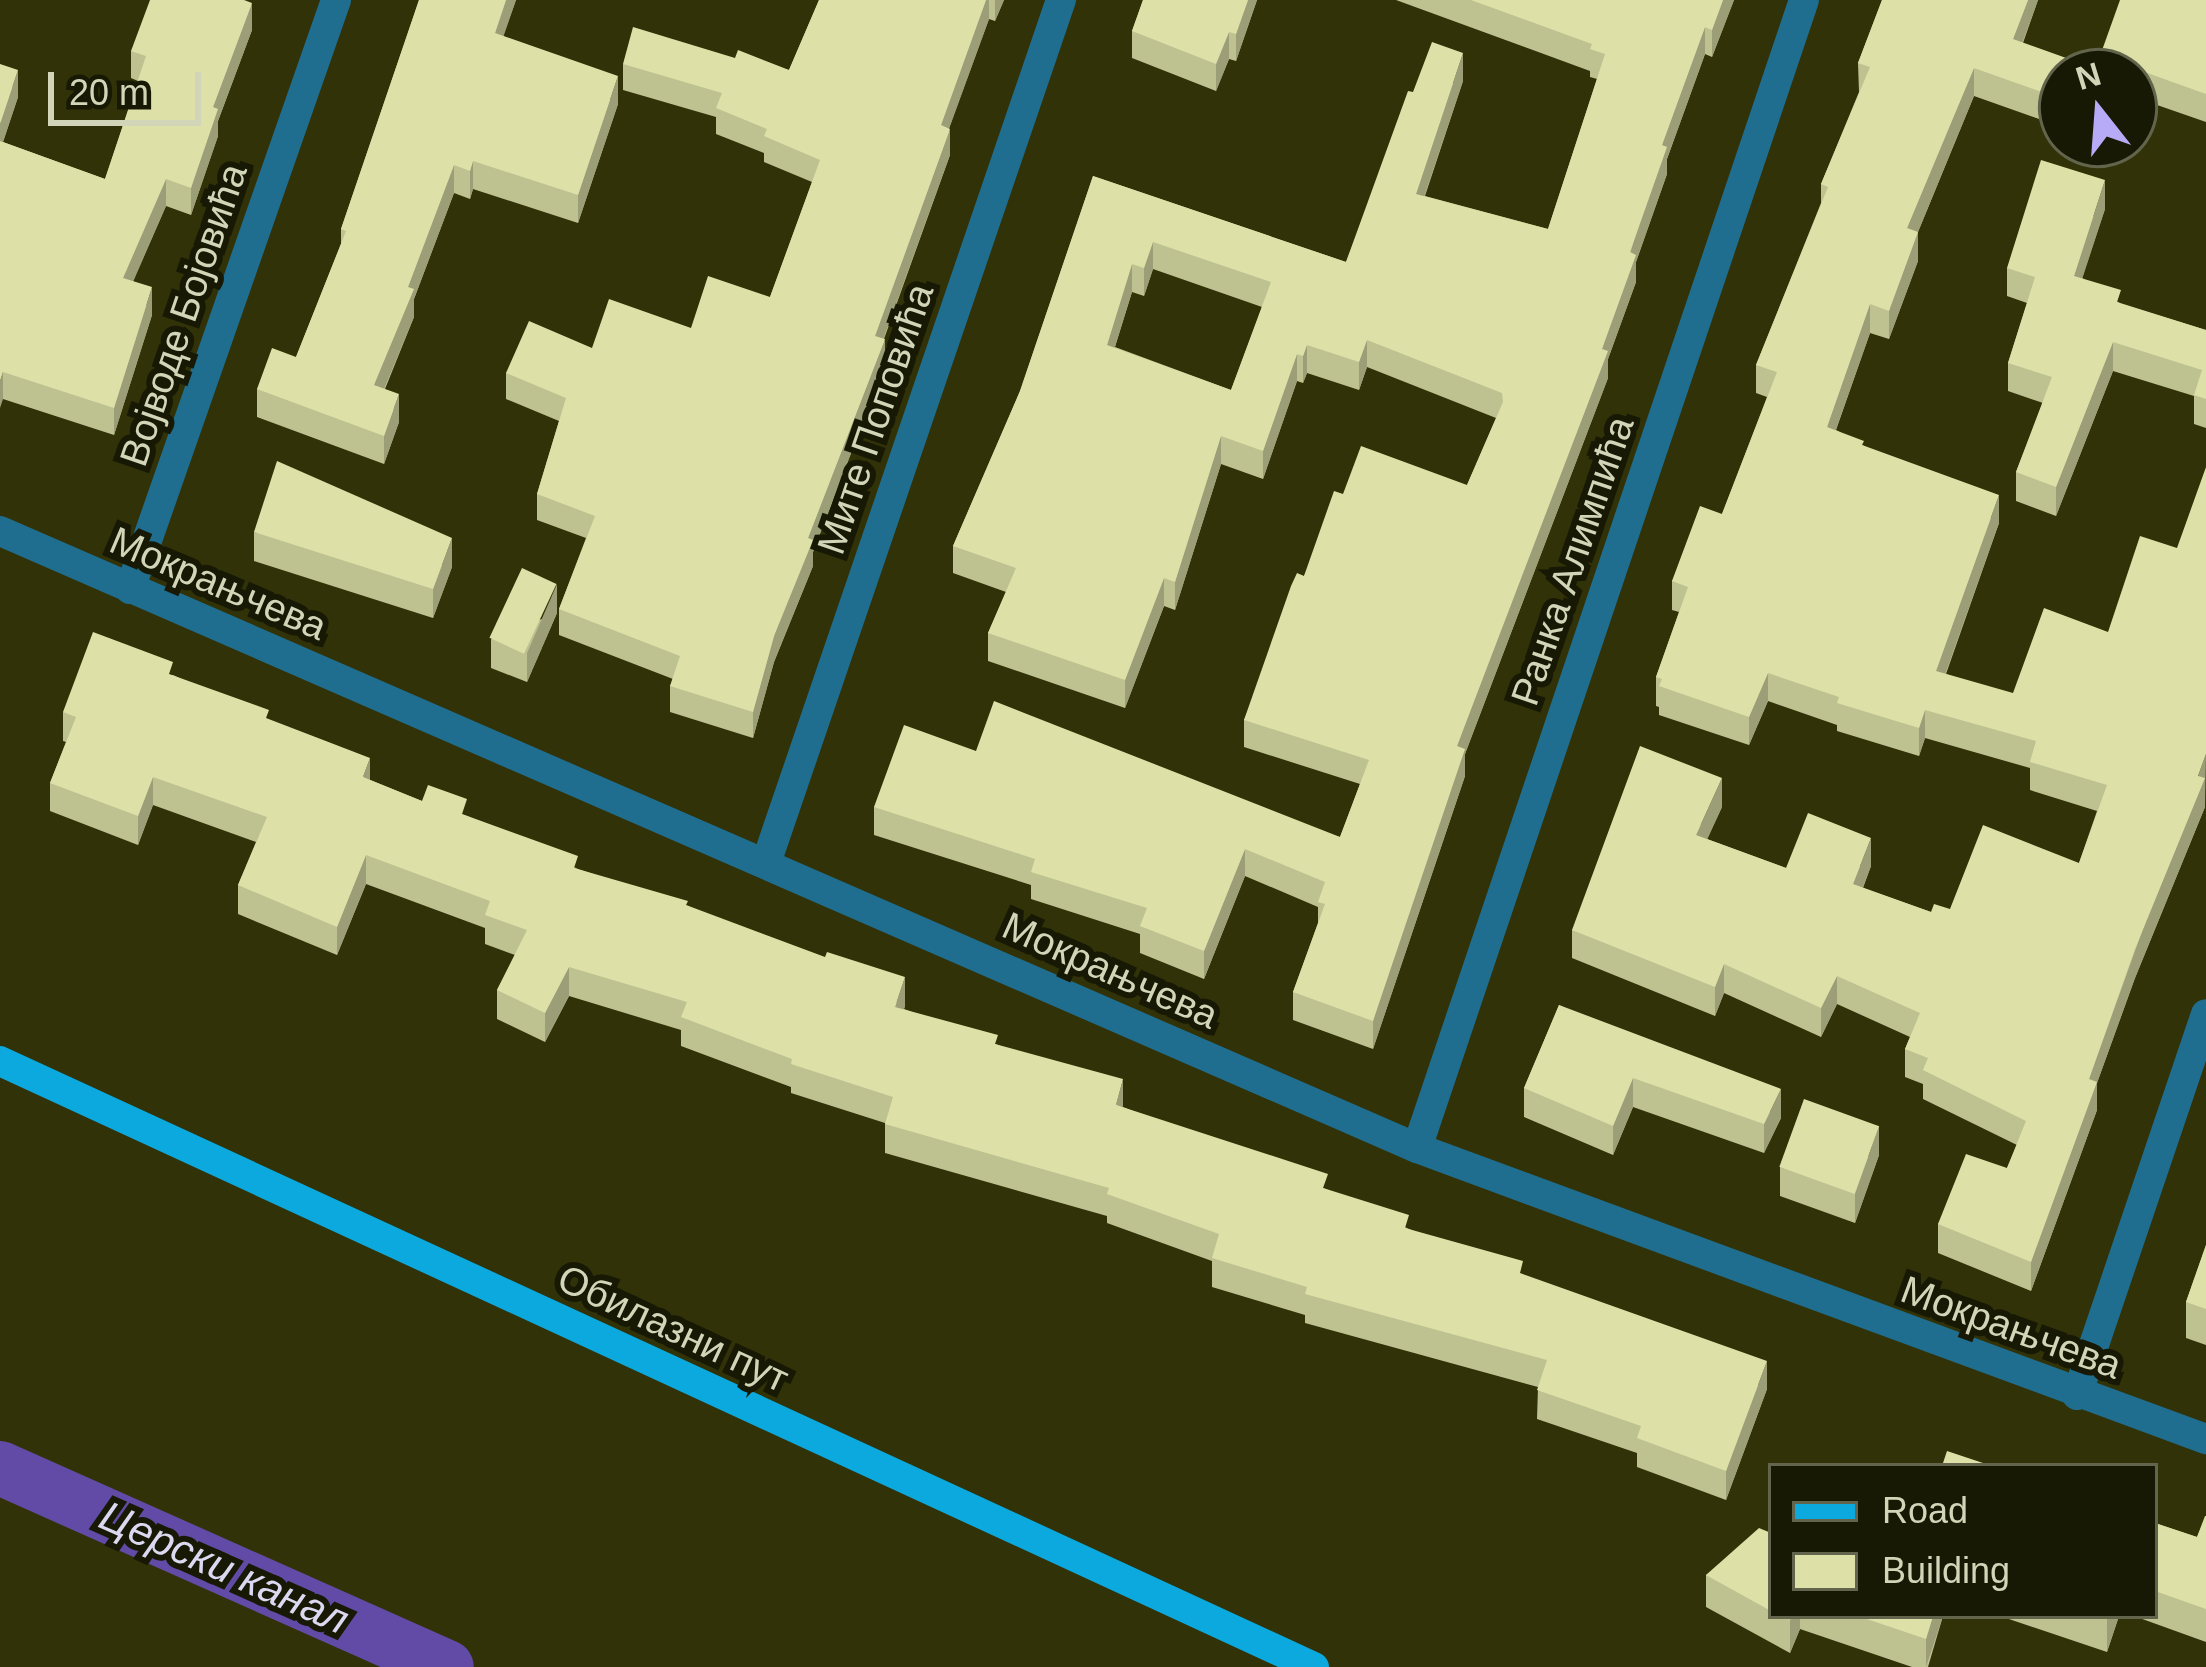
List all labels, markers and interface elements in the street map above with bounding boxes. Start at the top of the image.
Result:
scale bar [54,48,207,122]
north arrow [2038,48,2158,168]
text: N [2071,55,2105,97]
text: 20 m [69,72,149,113]
street label: Војводе Бојовића [110,158,258,472]
street label: Мите Поповића [808,278,944,560]
street label: Ранка Алимпића [1502,411,1644,711]
street label: Мокрањчева [103,517,333,651]
street label: Мокрањчева [995,903,1225,1039]
street label: Обилазни пут [550,1255,796,1403]
street label: Мокрањчева [1895,1267,2127,1389]
legend [1768,1463,2158,1619]
text: Road [1882,1490,1968,1531]
water label: Церски канал [92,1491,356,1645]
text: Building [1882,1550,2010,1591]

